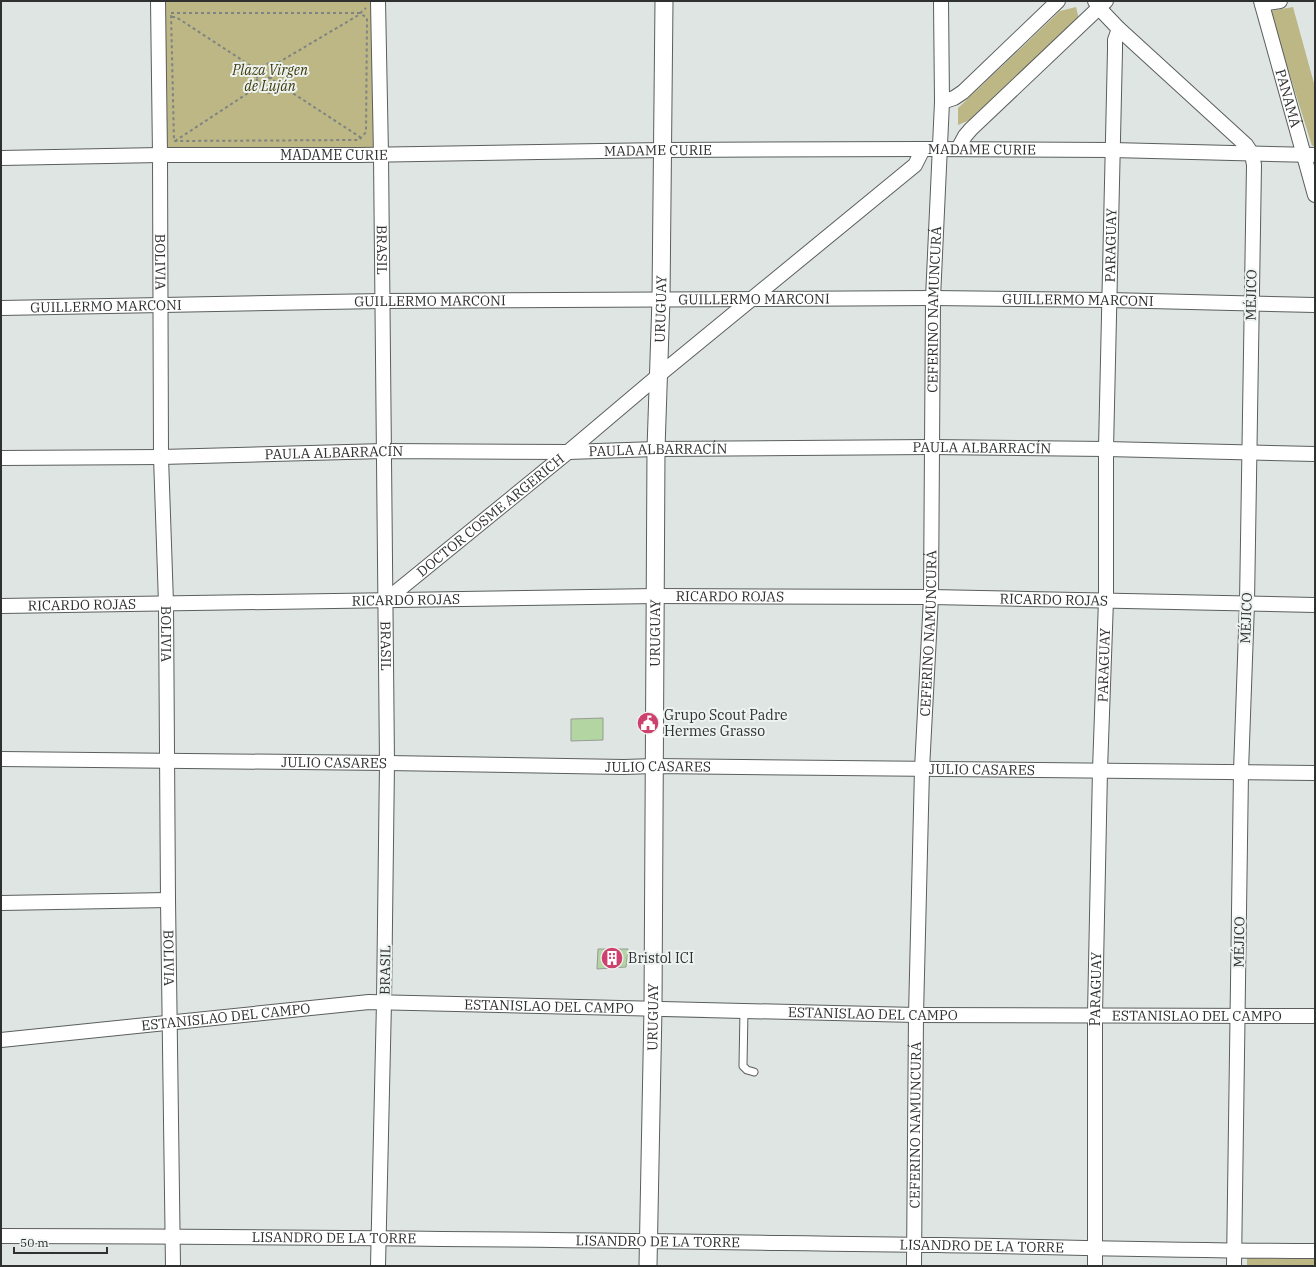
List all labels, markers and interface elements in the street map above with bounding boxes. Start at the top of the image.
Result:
park label: Plaza Virgen de Luján [231,61,308,95]
street label: PANAMÁ [1271,67,1306,130]
street label: MADAME CURIE [928,140,1036,159]
street label: MADAME CURIE [604,141,712,160]
street label: MADAME CURIE [280,146,388,164]
street label: PARAGUAY [1101,208,1120,283]
street label: BRASIL [373,225,391,275]
street label: CEFERINO NAMUNCURÁ [923,225,945,393]
street label: BOLIVIA [151,234,169,291]
street label: MÉJICO [1241,269,1260,321]
street label: URUGUAY [651,275,670,343]
street label: GUILLERMO MARCONI [678,290,830,308]
street label: GUILLERMO MARCONI [1002,290,1154,310]
street label: GUILLERMO MARCONI [354,291,506,311]
street label: GUILLERMO MARCONI [30,296,182,316]
street label: PAULA ALBARRACÍN [912,438,1051,457]
street label: PAULA ALBARRACÍN [588,439,727,460]
street label: PAULA ALBARRACÍN [264,441,403,463]
street label: DOCTOR COSME ARGERICH [413,450,568,581]
street label: CEFERINO NAMUNCURÁ [916,550,940,717]
street label: RICARDO ROJAS [676,587,784,605]
street label: RICARDO ROJAS [999,589,1108,610]
street label: RICARDO ROJAS [352,590,460,610]
street label: MÉJICO [1235,592,1256,644]
street label: RICARDO ROJAS [28,595,136,615]
street label: URUGUAY [646,599,664,667]
street label: BOLIVIA [157,606,175,663]
street label: BRASIL [377,621,395,671]
street label: PARAGUAY [1093,628,1114,703]
place label: Grupo Scout Padre Hermes Grasso [664,706,788,740]
public building icon: Grupo Scout Padre Hermes Grasso [635,710,661,736]
street label: JULIO CASARES [281,753,387,772]
street label: JULIO CASARES [605,757,711,776]
street label: JULIO CASARES [929,760,1035,779]
street label: MÉJICO [1229,916,1248,968]
street label: BOLIVIA [159,930,178,987]
street label: BRASIL [376,945,394,995]
building icon: Bristol ICI [599,945,625,971]
place label: Bristol ICI [628,949,694,967]
street label: PARAGUAY [1086,952,1105,1026]
street label: URUGUAY [643,983,662,1051]
street label: ESTANISLAO DEL CAMPO [464,995,634,1017]
street label: ESTANISLAO DEL CAMPO [140,999,311,1034]
street label: ESTANISLAO DEL CAMPO [788,1003,958,1024]
street label: ESTANISLAO DEL CAMPO [1112,1006,1282,1025]
street label: CEFERINO NAMUNCURÁ [905,1041,925,1208]
street label: LISANDRO DE LA TORRE [252,1228,416,1247]
scale bar [14,1229,107,1255]
street label: LISANDRO DE LA TORRE [576,1231,740,1251]
text: 50 m [20,1235,49,1250]
street label: LISANDRO DE LA TORRE [900,1235,1064,1256]

